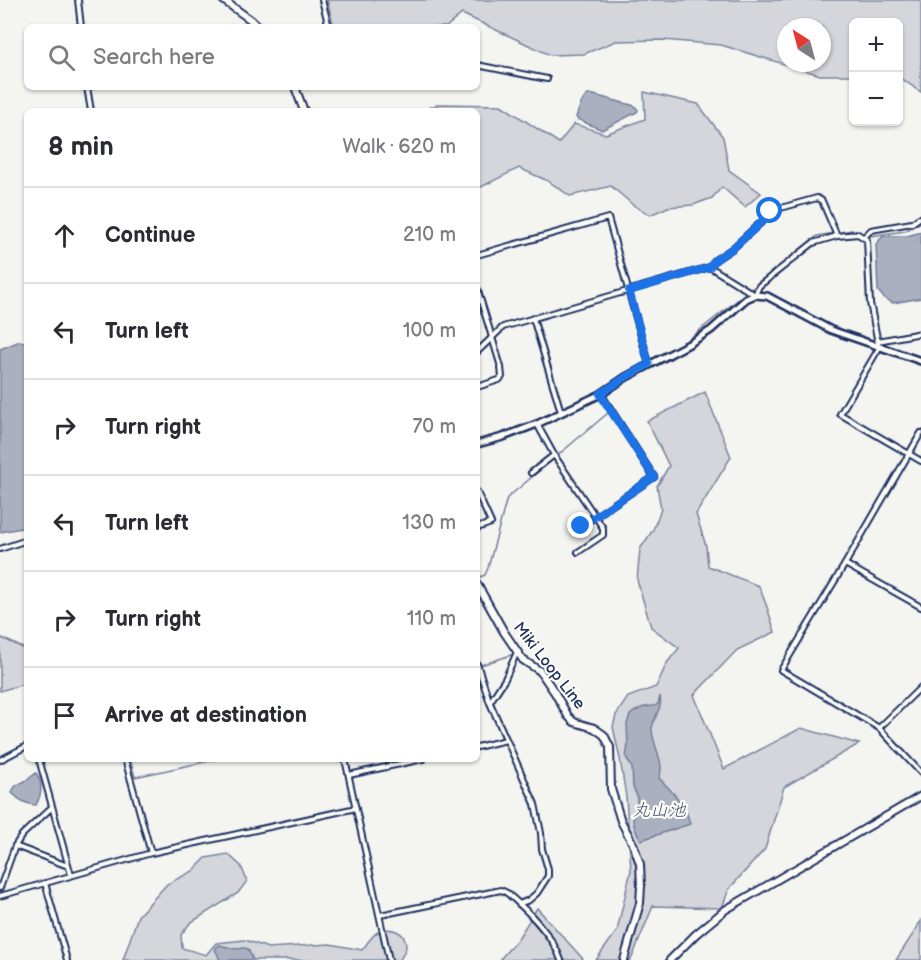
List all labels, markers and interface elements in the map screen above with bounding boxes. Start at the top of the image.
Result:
north arrow [777,18,831,72]
map controls [849,18,903,126]
button: + [849,18,903,72]
search box [24,24,480,90]
icon: search [45,41,78,74]
text: Search here [93,44,215,71]
button: − [849,72,903,126]
text: 8 min [48,132,114,163]
text: Walk · 620 m [343,135,456,159]
route start [756,197,782,223]
icon: ahead [48,219,81,252]
text: Continue [105,222,195,249]
text: 210 m [403,223,456,247]
icon: left [48,315,81,348]
text: Turn left [105,318,189,345]
text: 100 m [403,319,456,343]
icon: right [48,411,81,444]
text: Turn right [105,414,201,441]
text: 70 m [412,415,456,439]
icon: left [48,507,81,540]
text: Turn left [105,510,189,537]
text: 130 m [402,511,456,535]
route end [567,512,593,538]
icon: right [48,603,81,636]
text: Turn right [105,606,201,633]
text: 110 m [407,607,456,631]
street label: Miki Loop Line [509,619,589,714]
icon: arrive [48,699,81,732]
text: Arrive at destination [105,702,307,729]
water label: 丸山池 [632,800,687,821]

